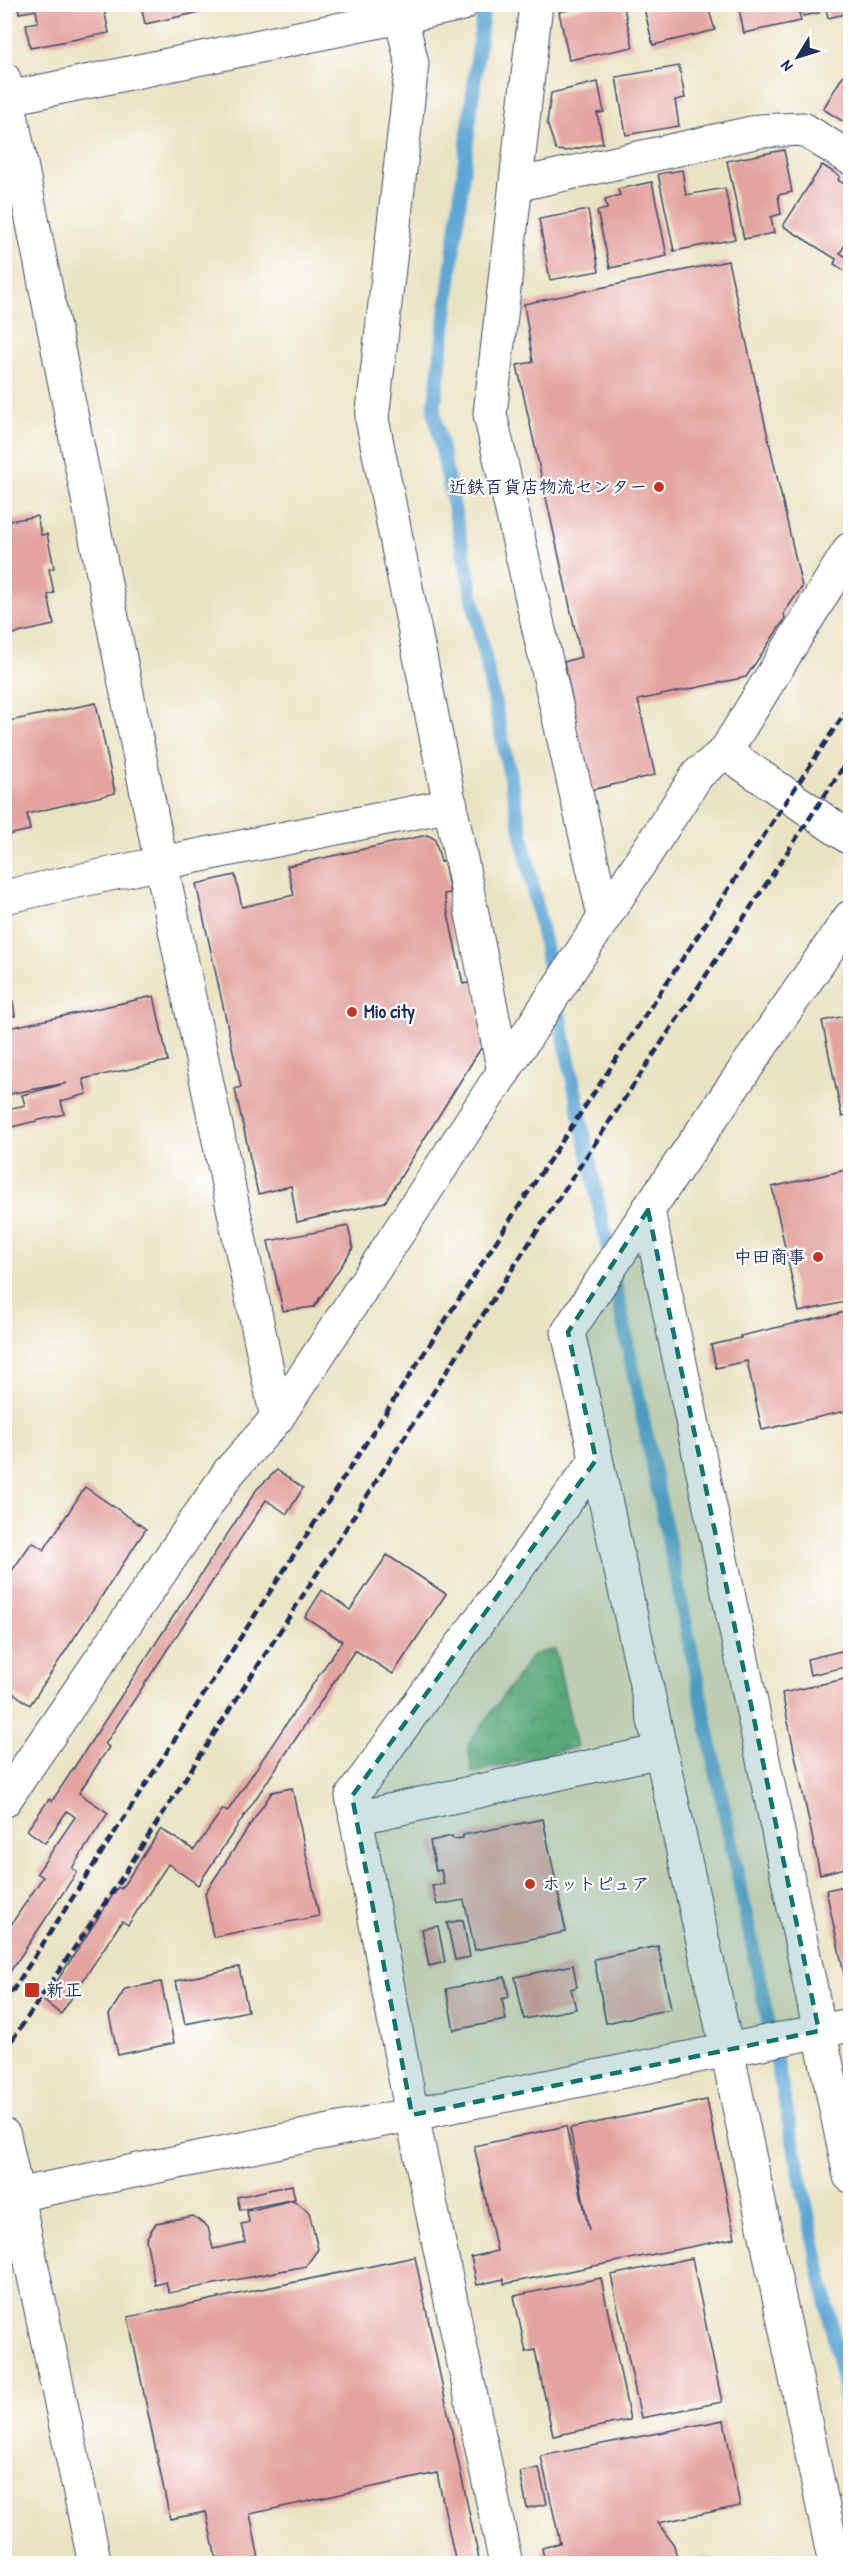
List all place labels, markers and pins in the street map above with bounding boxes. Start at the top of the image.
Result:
place label: 近鉄百貨店物流センター [449,474,647,499]
marker: 近鉄百貨店物流センター [652,480,666,494]
place label: Mio city [364,999,415,1025]
marker: Mio city [345,1005,359,1019]
place label: 中田商事 [734,1244,806,1269]
marker: 中田商事 [811,1250,825,1264]
place label: ホットピュア [542,1871,649,1896]
marker: ホットピュア [523,1877,537,1891]
place label: 新正 [46,1977,82,2002]
marker: 新正 [23,1981,41,1999]

